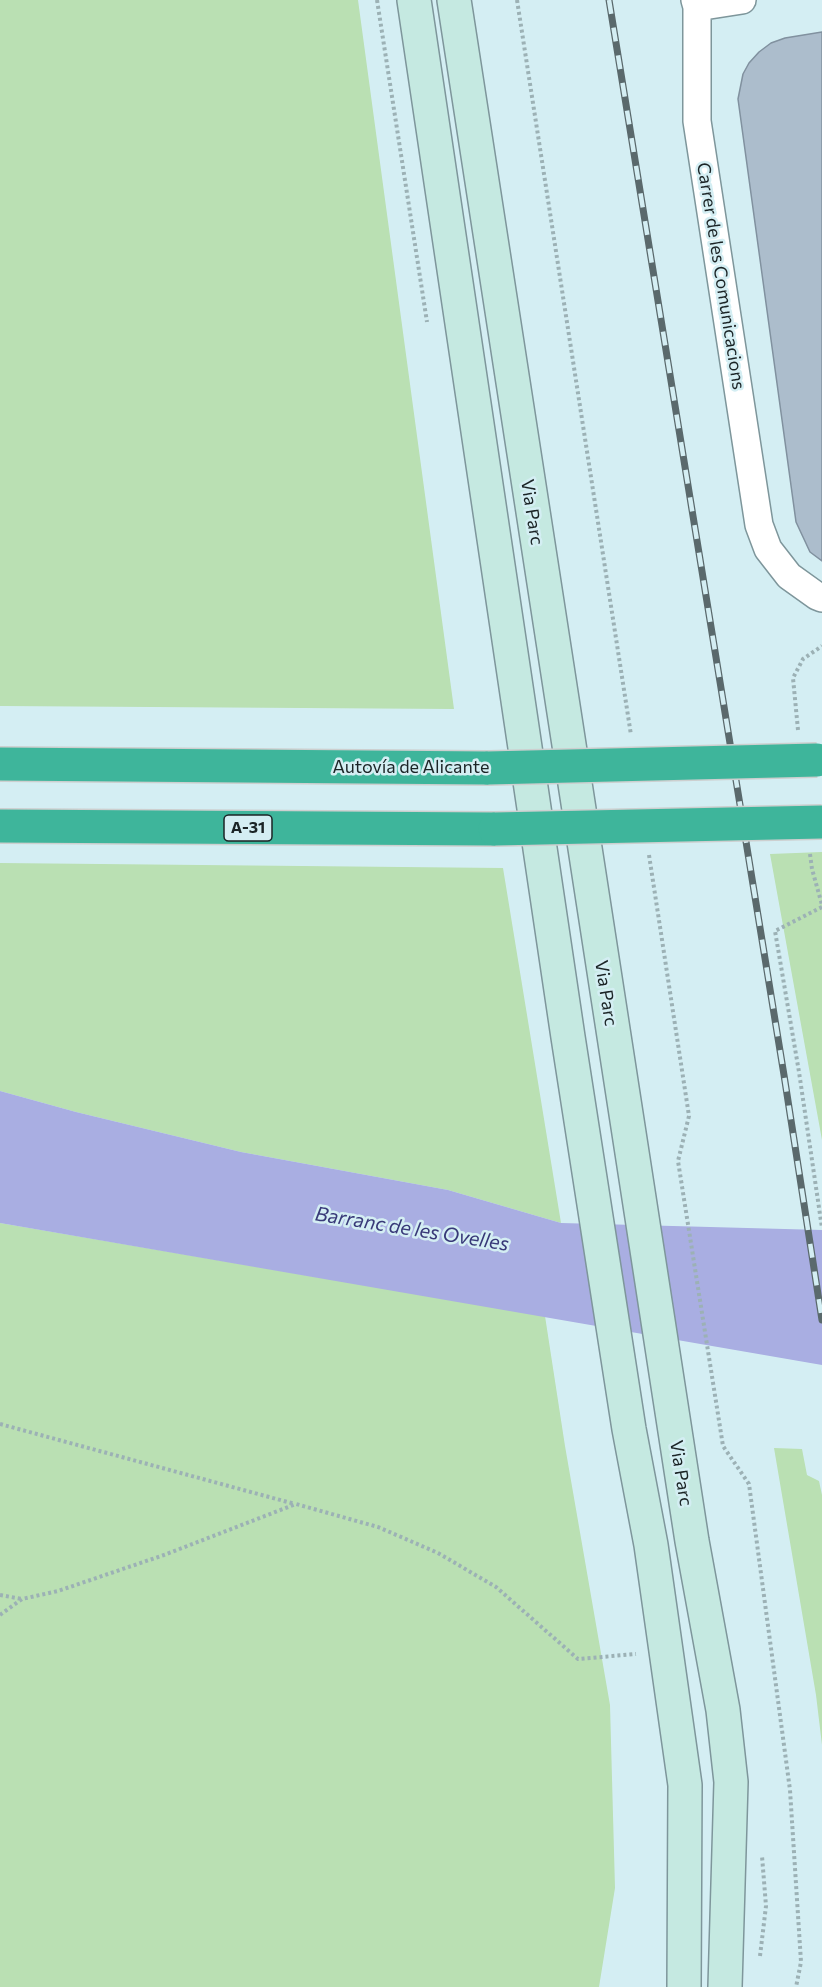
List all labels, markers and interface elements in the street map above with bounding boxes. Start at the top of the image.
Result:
street label: Carrer de les Comunicacions [692,161,750,391]
street label: Via Parc [516,478,548,546]
street label: Autovía de Alicante [332,756,490,778]
road number: A-31 [224,815,272,841]
street label: Via Parc [590,959,622,1027]
water label: Barranc de les Ovelles [313,1202,511,1256]
street label: Via Parc [665,1439,697,1507]

